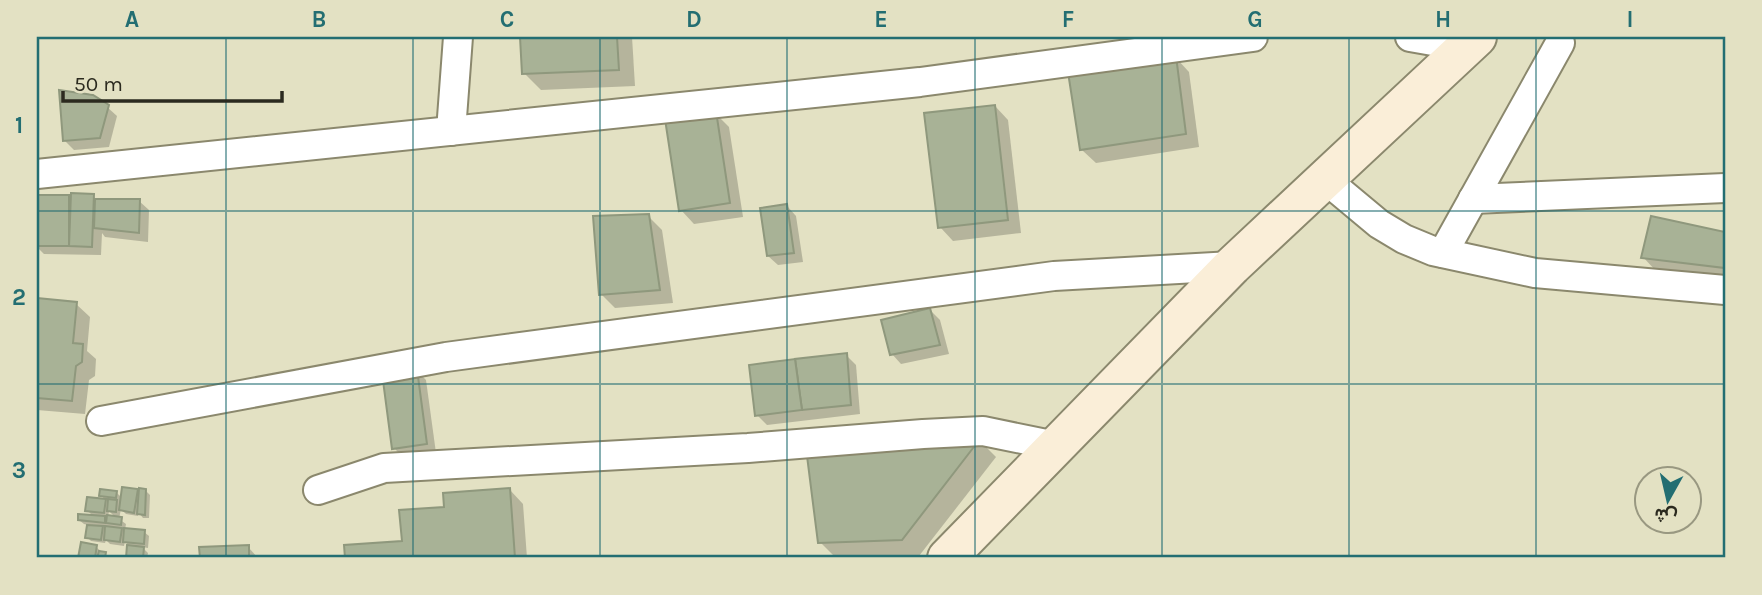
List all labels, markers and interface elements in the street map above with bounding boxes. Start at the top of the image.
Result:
text: A [125,6,139,33]
text: B [312,6,326,33]
text: C [500,6,514,33]
text: D [686,6,702,33]
text: E [874,6,888,33]
text: F [1062,6,1074,33]
text: G [1247,6,1263,33]
text: H [1435,6,1451,33]
text: I [1626,6,1634,33]
scale bar [63,60,282,104]
text: 50 m [74,72,123,96]
text: 1 [15,112,23,139]
text: 2 [12,284,26,311]
text: 3 [12,457,26,484]
north arrow [1632,466,1702,536]
text: ش [1653,503,1679,528]

